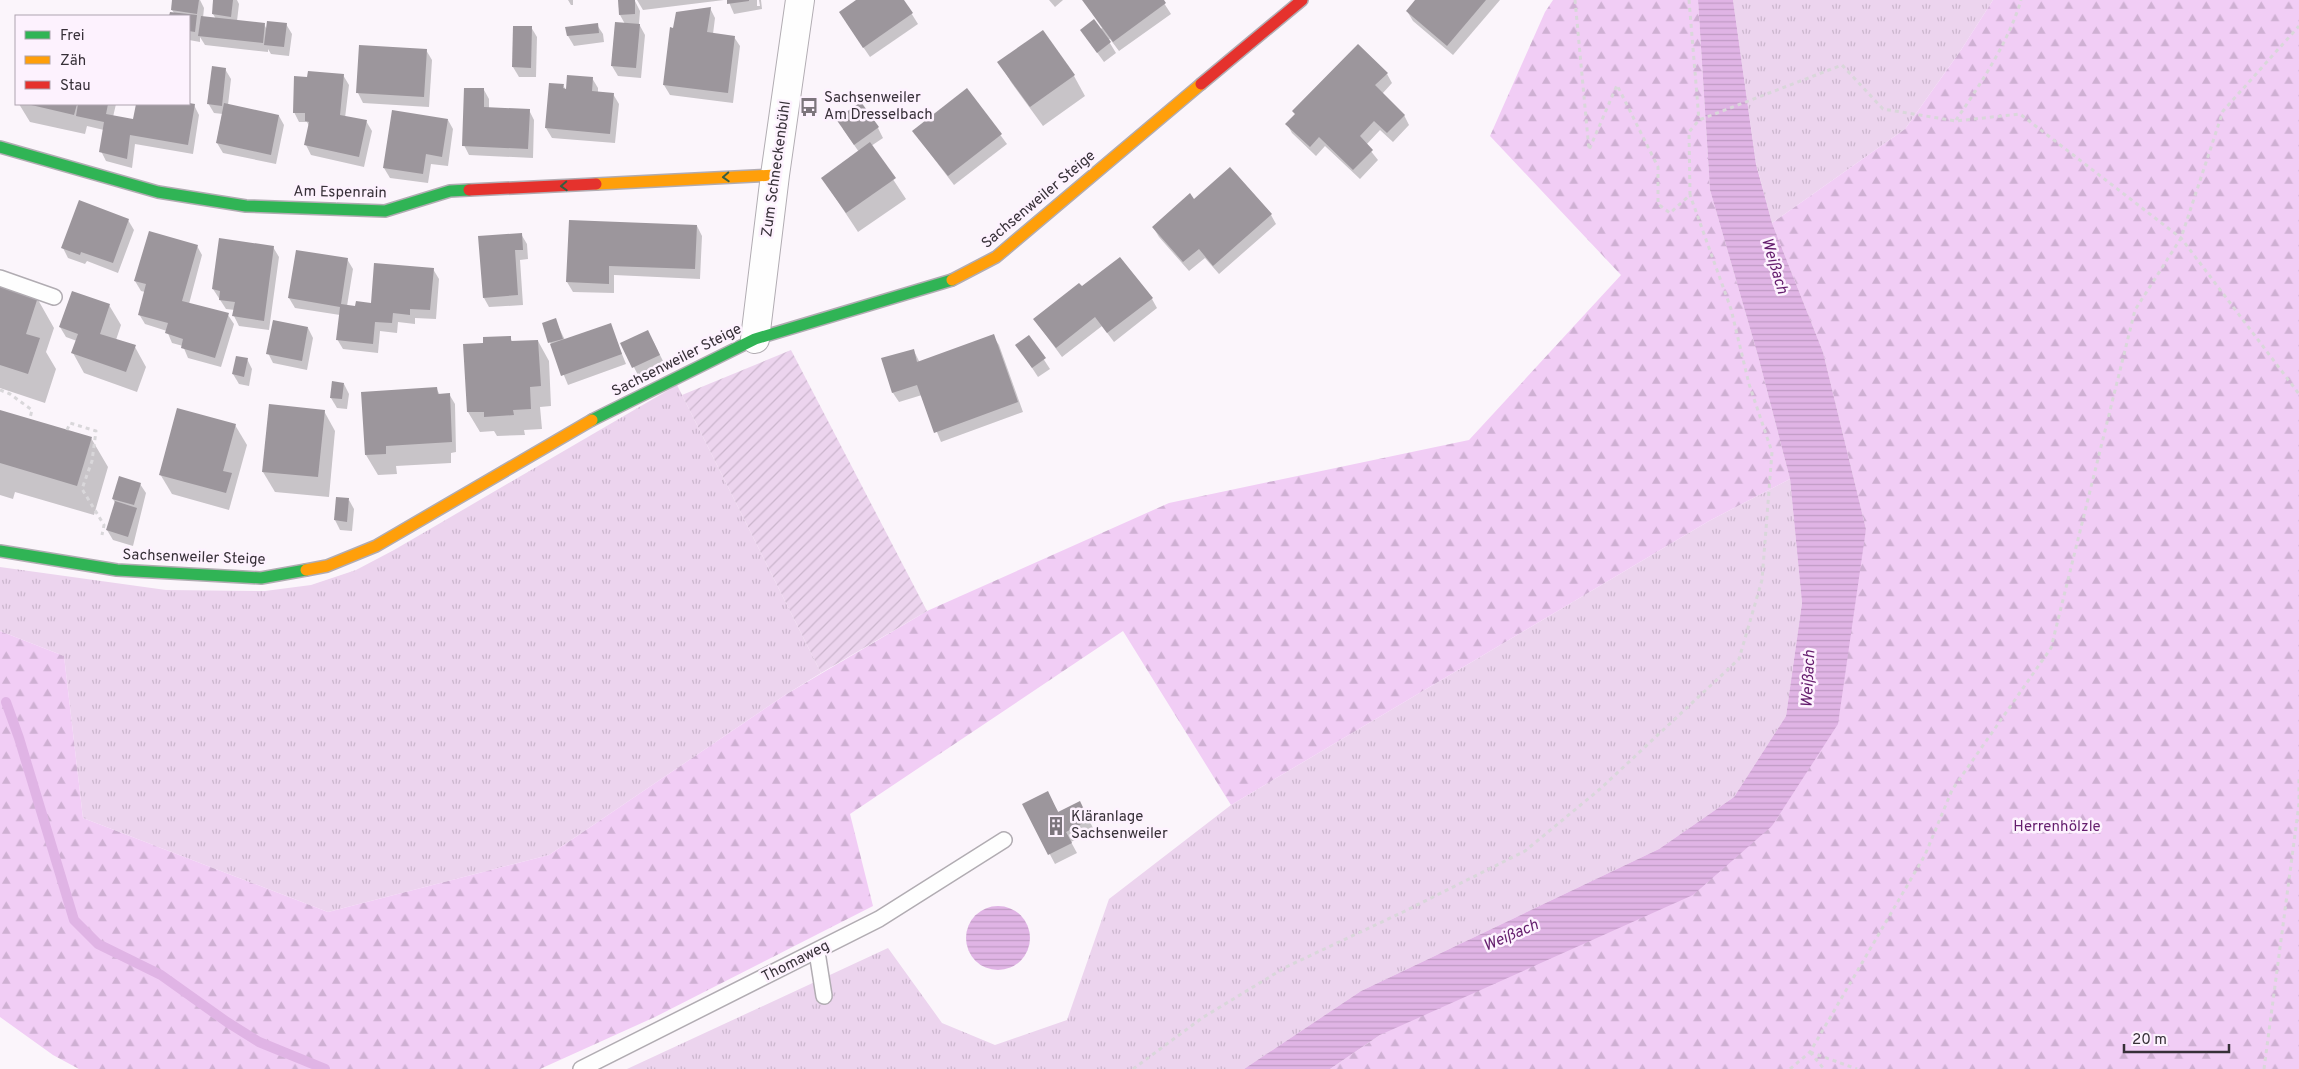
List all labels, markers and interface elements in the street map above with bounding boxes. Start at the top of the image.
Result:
legend [15,15,190,105]
text: Frei [60,27,85,46]
text: Zäh [60,52,86,71]
text: Stau [60,77,91,96]
place label: Sachsenweiler Am Dresselbach [824,89,933,125]
bus stop icon: Sachsenweiler Am Dresselbach [798,96,820,118]
street label: Zum Schneckenbühl [758,100,796,238]
street label: Sachsenweiler Steige [978,147,1100,253]
one-way arrow [722,172,730,183]
one-way arrow [560,180,568,191]
street label: Am Espenrain [293,183,387,203]
water label: Weißach [1756,235,1792,297]
street label: Sachsenweiler Steige [609,320,745,402]
street label: Sachsenweiler Steige [122,546,266,570]
water label: Weißach [1797,649,1821,708]
place label: Kläranlage Sachsenweiler [1071,808,1168,844]
building icon: Kläranlage Sachsenweiler [1045,815,1067,837]
park label: Herrenhölzle [2013,818,2101,837]
water label: Weißach [1480,915,1542,957]
street label: Thomaweg [759,937,833,987]
scale bar [2124,1022,2229,1054]
text: 20 m [2132,1031,2167,1050]

